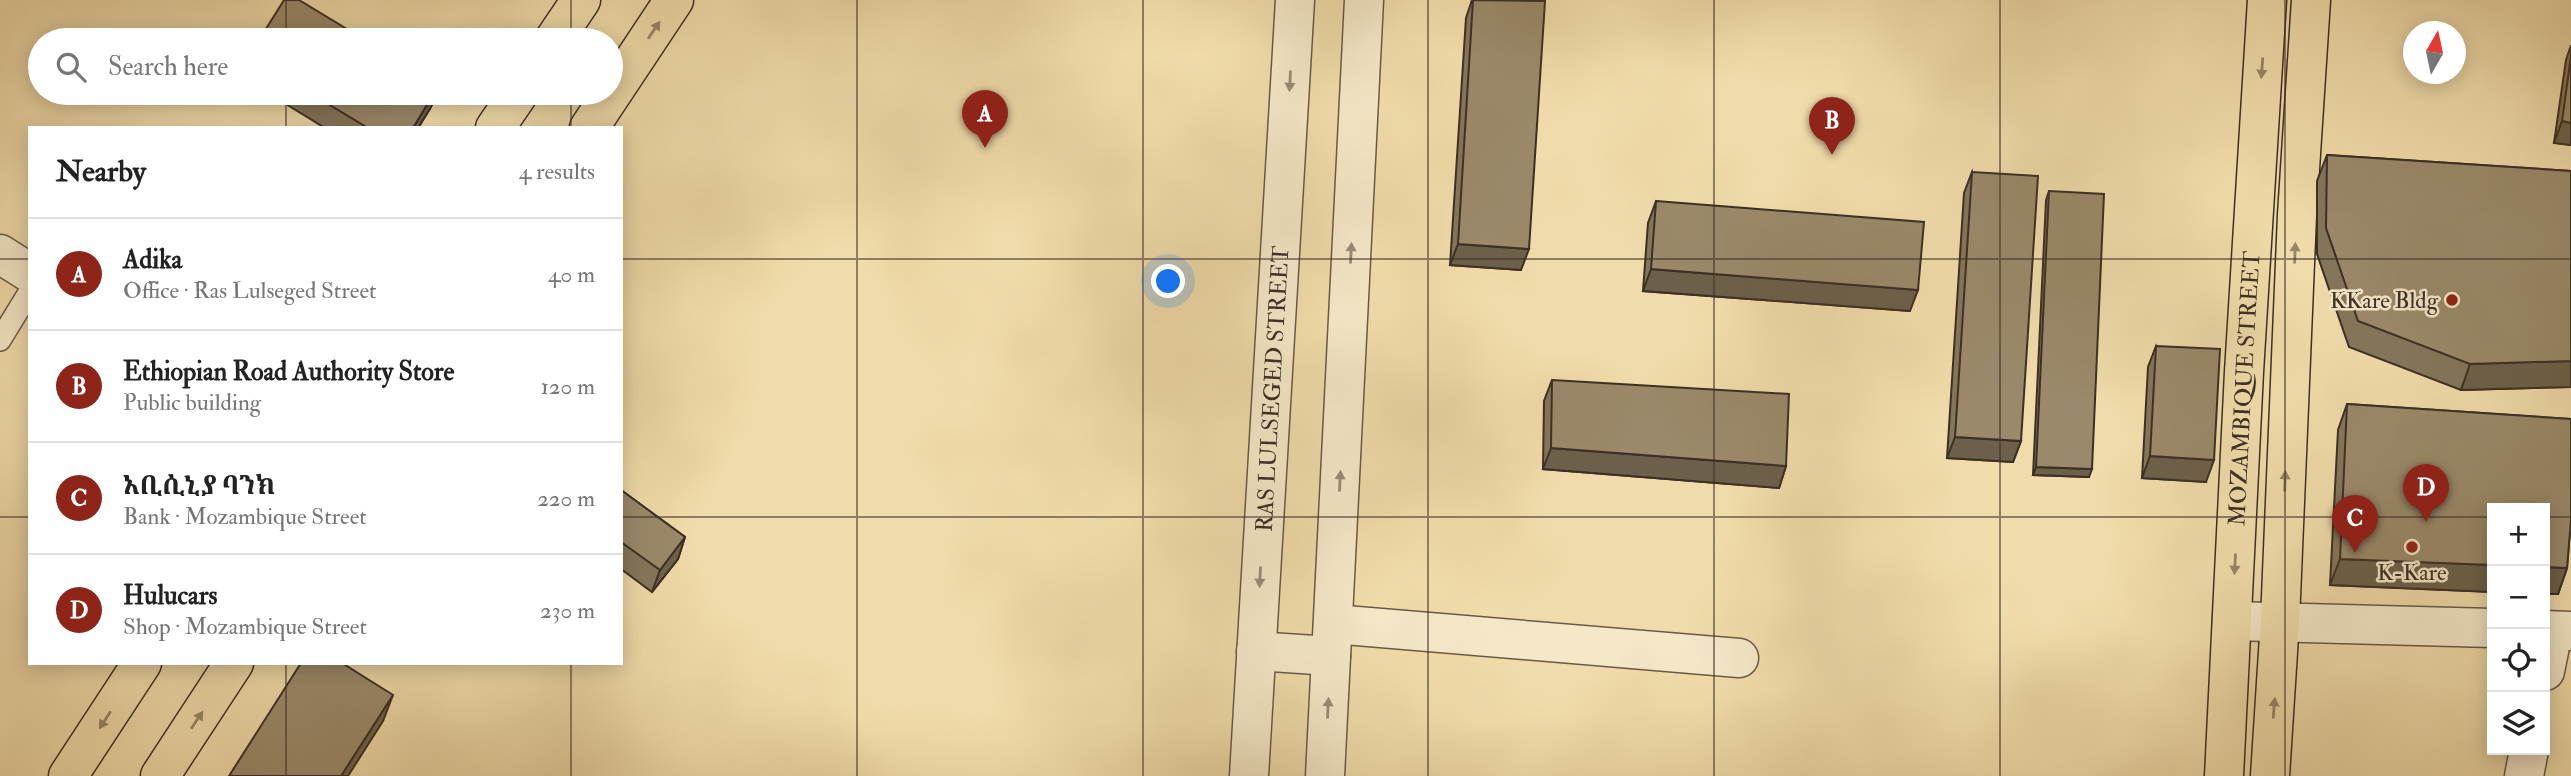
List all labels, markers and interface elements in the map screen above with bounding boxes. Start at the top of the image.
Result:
one-way arrow [647,21,661,39]
north arrow [2403,21,2466,84]
search box [28,28,623,105]
icon: search [52,48,90,86]
text: Search here [108,51,228,83]
one-way arrow [2257,57,2268,79]
one-way arrow [1284,70,1295,92]
pin: A [962,90,1008,148]
pin: B [1809,97,1855,155]
text: Nearby [56,153,146,190]
text: 4 results [519,157,595,186]
one-way arrow [1346,242,1357,264]
one-way arrow [2289,242,2300,264]
text: Adika [123,244,182,276]
street label: RAS LULSEGED STREET [1250,245,1295,533]
street label: MOZAMBIQUE STREET [2222,250,2266,527]
text: A [72,260,86,289]
text: 40 m [548,260,595,289]
your location [1151,264,1185,298]
text: Office · Ras Lulseged Street [123,276,376,305]
place label: KKare Bldg [2330,286,2439,315]
marker: KKare Bldg [2444,292,2460,308]
text: Ethiopian Road Authority Store [123,356,454,388]
text: B [71,372,87,401]
text: 120 m [541,372,595,401]
text: Public building [123,388,261,417]
pin: D [2403,464,2449,522]
one-way arrow [1335,469,1346,491]
one-way arrow [2280,469,2291,491]
text: አቢሲኒያ ባንክ [123,470,275,502]
text: C [71,484,87,513]
text: 220 m [537,484,595,513]
pin: C [2332,495,2378,553]
text: Bank · Mozambique Street [123,502,367,531]
map controls [2487,503,2550,755]
button: + [2487,503,2550,566]
marker: K-Kare [2404,539,2420,555]
one-way arrow [2229,554,2240,576]
place label: K-Kare [2377,558,2447,587]
one-way arrow [1254,566,1265,588]
button: − [2487,566,2550,629]
text: Hulucars [123,580,217,612]
text: D [70,596,88,625]
text: 230 m [540,596,595,625]
text: Shop · Mozambique Street [123,612,367,641]
button: locate [2487,629,2550,692]
button: layers [2487,692,2550,755]
one-way arrow [1323,697,1334,719]
one-way arrow [2269,697,2280,719]
one-way arrow [99,710,112,729]
one-way arrow [190,710,203,729]

